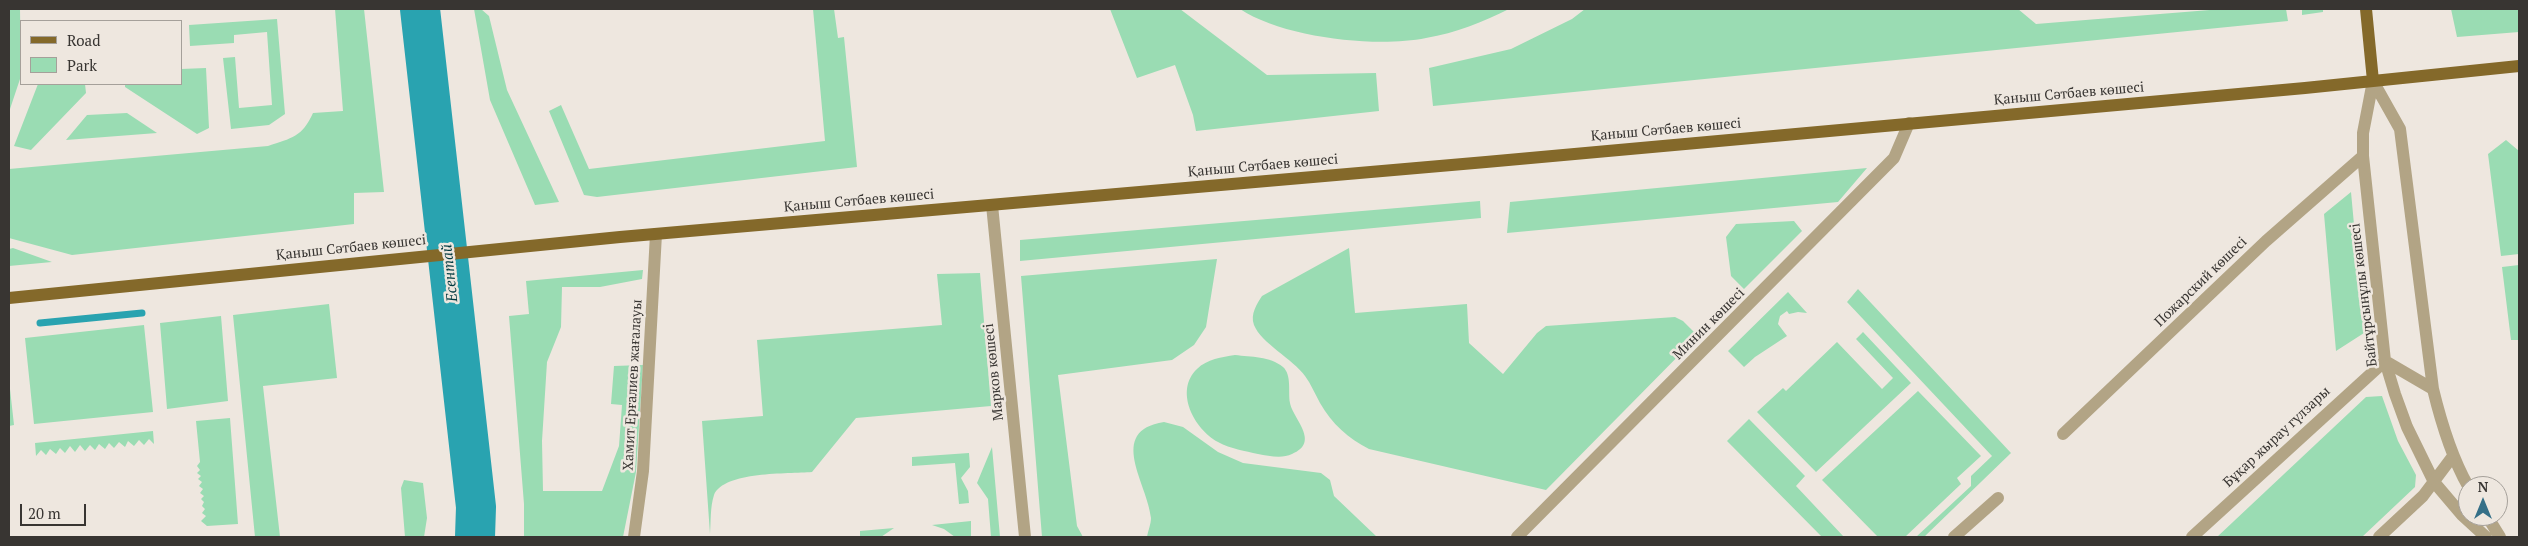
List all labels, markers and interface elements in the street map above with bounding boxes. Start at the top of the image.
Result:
legend [20,20,182,85]
text: Road [67,30,100,50]
text: Park [67,55,97,75]
street label: Қаныш Сәтбаев көшесі [1993,79,2145,109]
street label: Қаныш Сәтбаев көшесі [1590,115,1742,145]
street label: Қаныш Сәтбаев көшесі [1187,151,1339,181]
street label: Қаныш Сәтбаев көшесі [783,186,935,216]
street label: Байтұрсынұлы көшесі [2347,222,2381,368]
street label: Қаныш Сәтбаев көшесі [275,232,427,264]
street label: Пожарский көшесі [2151,234,2251,330]
water label: Есентай [438,243,462,303]
street label: Минин көшесі [1670,285,1748,363]
street label: Хамит Ерғалиев жағалауы [620,299,646,471]
street label: Марков көшесі [981,323,1007,421]
street label: Бұқар жырау гүлзары [2220,383,2334,491]
north arrow [2458,476,2508,526]
text: N [2478,477,2488,496]
scale bar [22,494,89,526]
text: 20 m [28,503,61,523]

